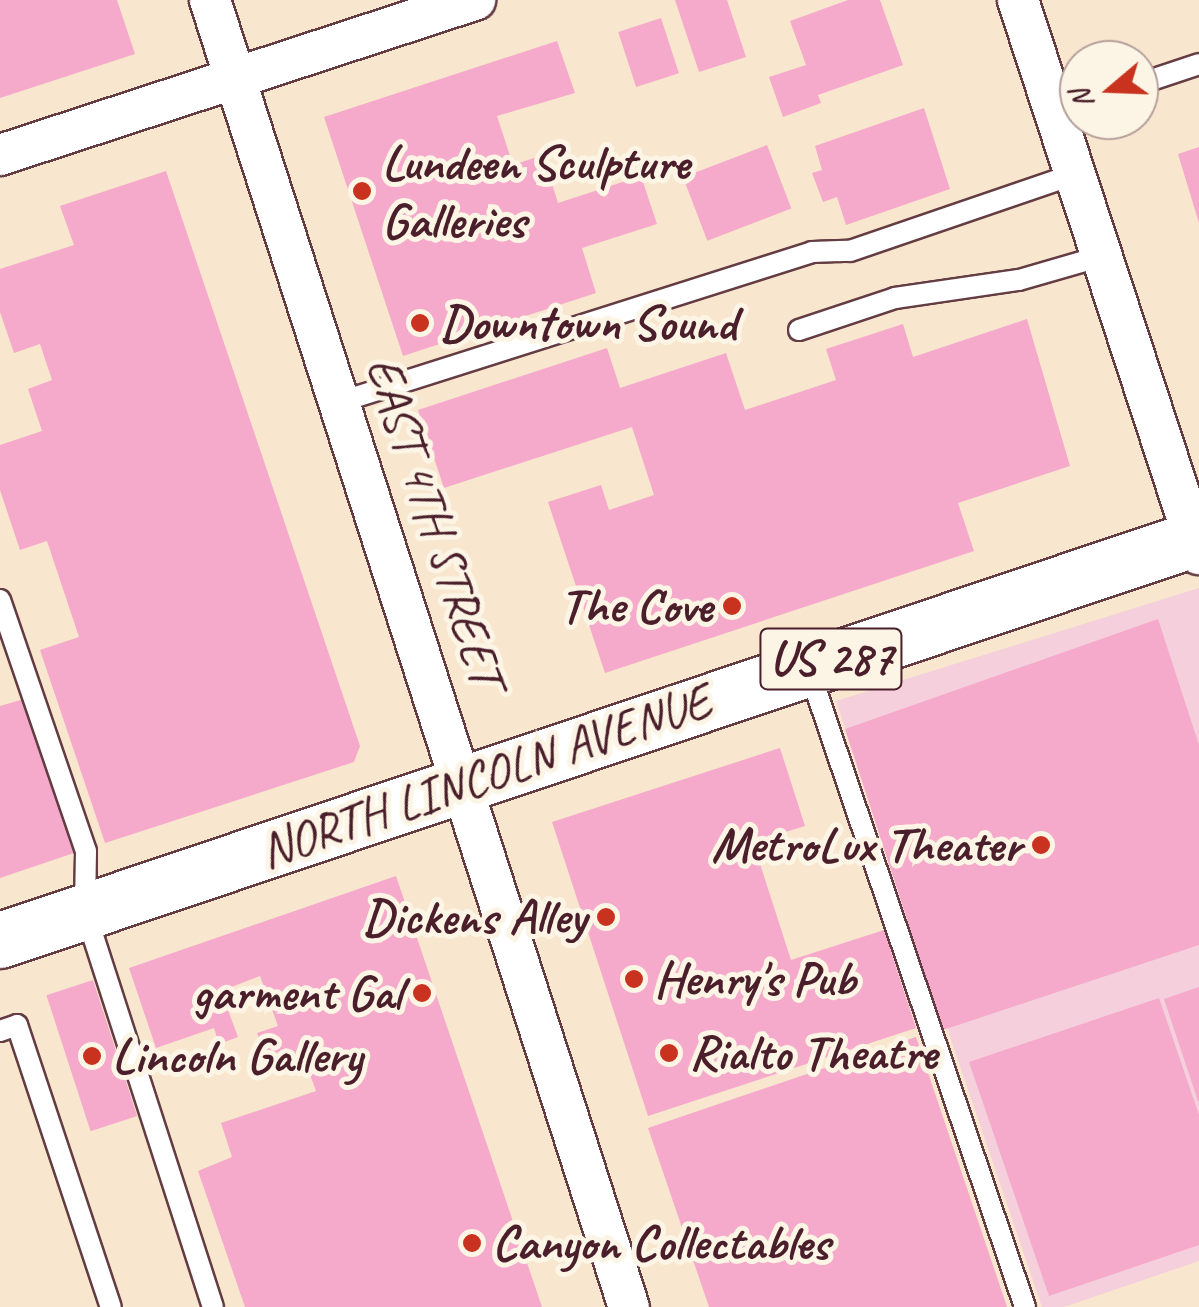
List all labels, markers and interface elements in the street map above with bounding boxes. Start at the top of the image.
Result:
north arrow [1059,40,1159,140]
text: N [1063,85,1101,113]
place label: Lundeen Sculpture Galleries [382,132,689,250]
marker: Lundeen Sculpture Galleries [351,180,373,202]
place label: Downtown Sound [440,293,736,353]
marker: Downtown Sound [409,312,431,334]
street label: EAST 4TH STREET [353,349,517,695]
place label: The Cove [560,576,712,636]
marker: The Cove [721,595,743,617]
road number: US 287 [758,616,904,702]
street label: NORTH LINCOLN AVENUE [252,671,718,881]
place label: MetroLux Theater [710,815,1021,875]
marker: MetroLux Theater [1030,834,1052,856]
place label: Dickens Alley [363,887,586,947]
marker: Dickens Alley [595,906,617,928]
place label: Henry's Pub [654,949,855,1009]
place label: garment Gal [191,963,402,1023]
marker: Henry's Pub [623,968,645,990]
marker: garment Gal [411,982,433,1004]
place label: Rialto Theatre [689,1023,938,1083]
place label: Lincoln Gallery [112,1026,363,1086]
marker: Rialto Theatre [658,1042,680,1064]
marker: Lincoln Gallery [81,1045,103,1067]
place label: Canyon Collectables [492,1213,830,1273]
marker: Canyon Collectables [461,1232,483,1254]

